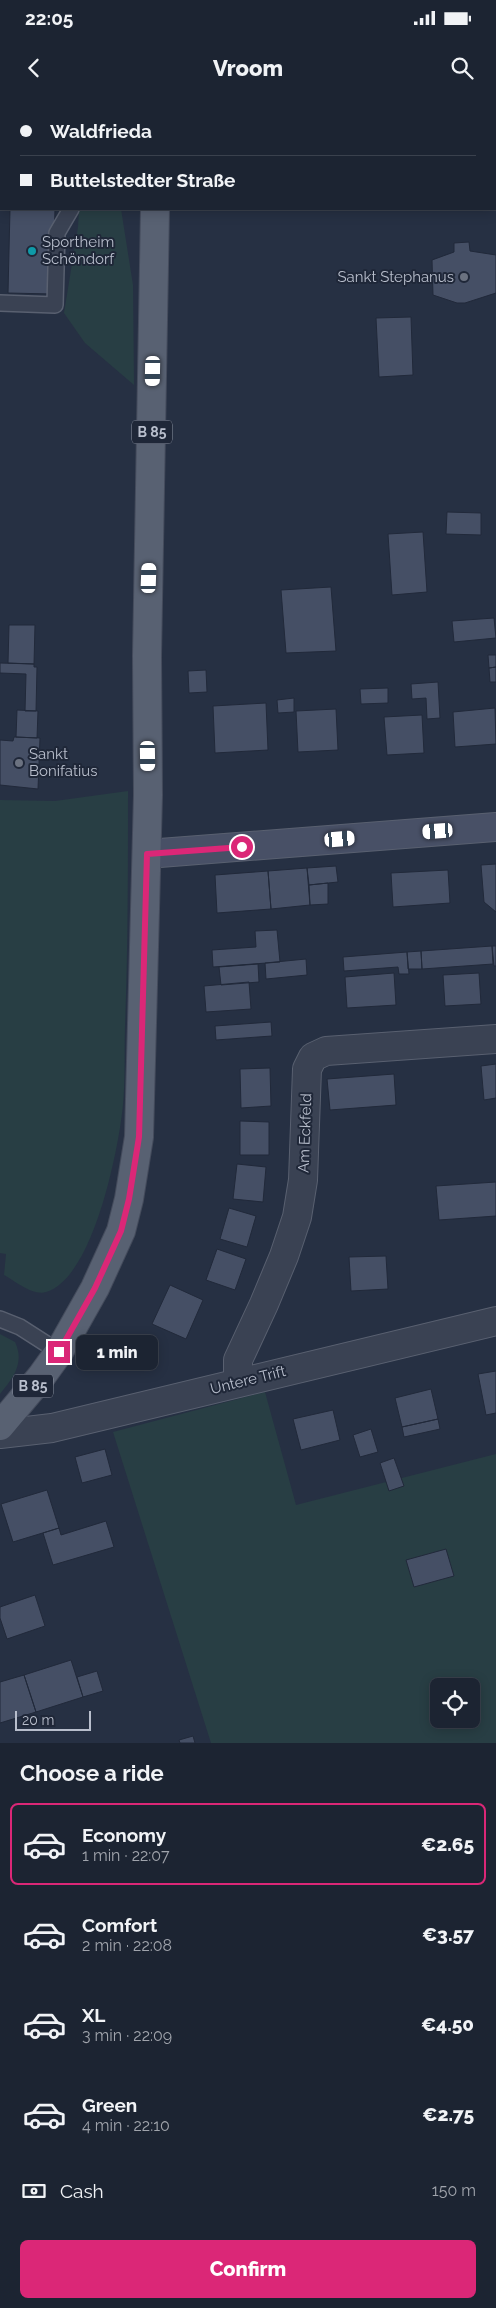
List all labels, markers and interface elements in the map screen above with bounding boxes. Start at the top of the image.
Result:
text: 22:05 [25,7,73,29]
icon: back [20,54,48,82]
icon: search [448,54,476,82]
text: Vroom [213,55,283,81]
text: Waldfrieda [50,120,152,142]
text: Buttelstedter Straße [50,169,235,191]
place label: Sportheim Schöndorf [42,233,115,268]
marker: Sportheim Schöndorf [26,245,38,257]
place label: Sankt Stephanus [337,268,454,286]
marker: Sankt Stephanus [458,271,470,283]
car [145,356,160,386]
road number: B 85 [132,421,172,444]
car [140,563,157,593]
car [140,741,155,771]
place label: Sankt Bonifatius [29,745,97,780]
marker: Sankt Bonifatius [13,757,25,769]
car [422,822,453,840]
car [324,830,355,848]
route start [231,836,253,858]
street label: Am Eckfeld [295,1093,315,1173]
callout: 1 min [76,1334,159,1370]
route end [48,1341,70,1363]
text: 1 min [96,1343,138,1362]
street label: Untere Trift [208,1362,288,1398]
road number: B 85 [13,1374,53,1398]
map controls [430,1678,480,1728]
button: locate [430,1678,480,1728]
scale bar [15,1708,91,1731]
text: 20 m [22,1712,54,1728]
text: Choose a ride [20,1760,164,1786]
icon: car [22,1822,67,1867]
text: Economy [82,1824,166,1846]
text: €2.65 [421,1833,474,1855]
text: 1 min · 22:07 [82,1846,170,1865]
icon: car [22,1912,67,1957]
text: Comfort [82,1914,157,1936]
text: €3.57 [422,1923,474,1945]
text: 2 min · 22:08 [82,1936,172,1955]
icon: car [22,2002,67,2047]
text: XL [82,2004,105,2026]
text: €4.50 [421,2013,474,2035]
text: 3 min · 22:09 [82,2026,172,2045]
icon: car [22,2092,67,2137]
text: Green [82,2094,137,2116]
text: €2.75 [422,2103,474,2125]
text: 4 min · 22:10 [82,2116,170,2135]
icon: cash [20,2177,48,2205]
text: Cash [60,2180,104,2202]
text: 150 m [432,2181,476,2200]
button: Confirm [20,2240,476,2298]

